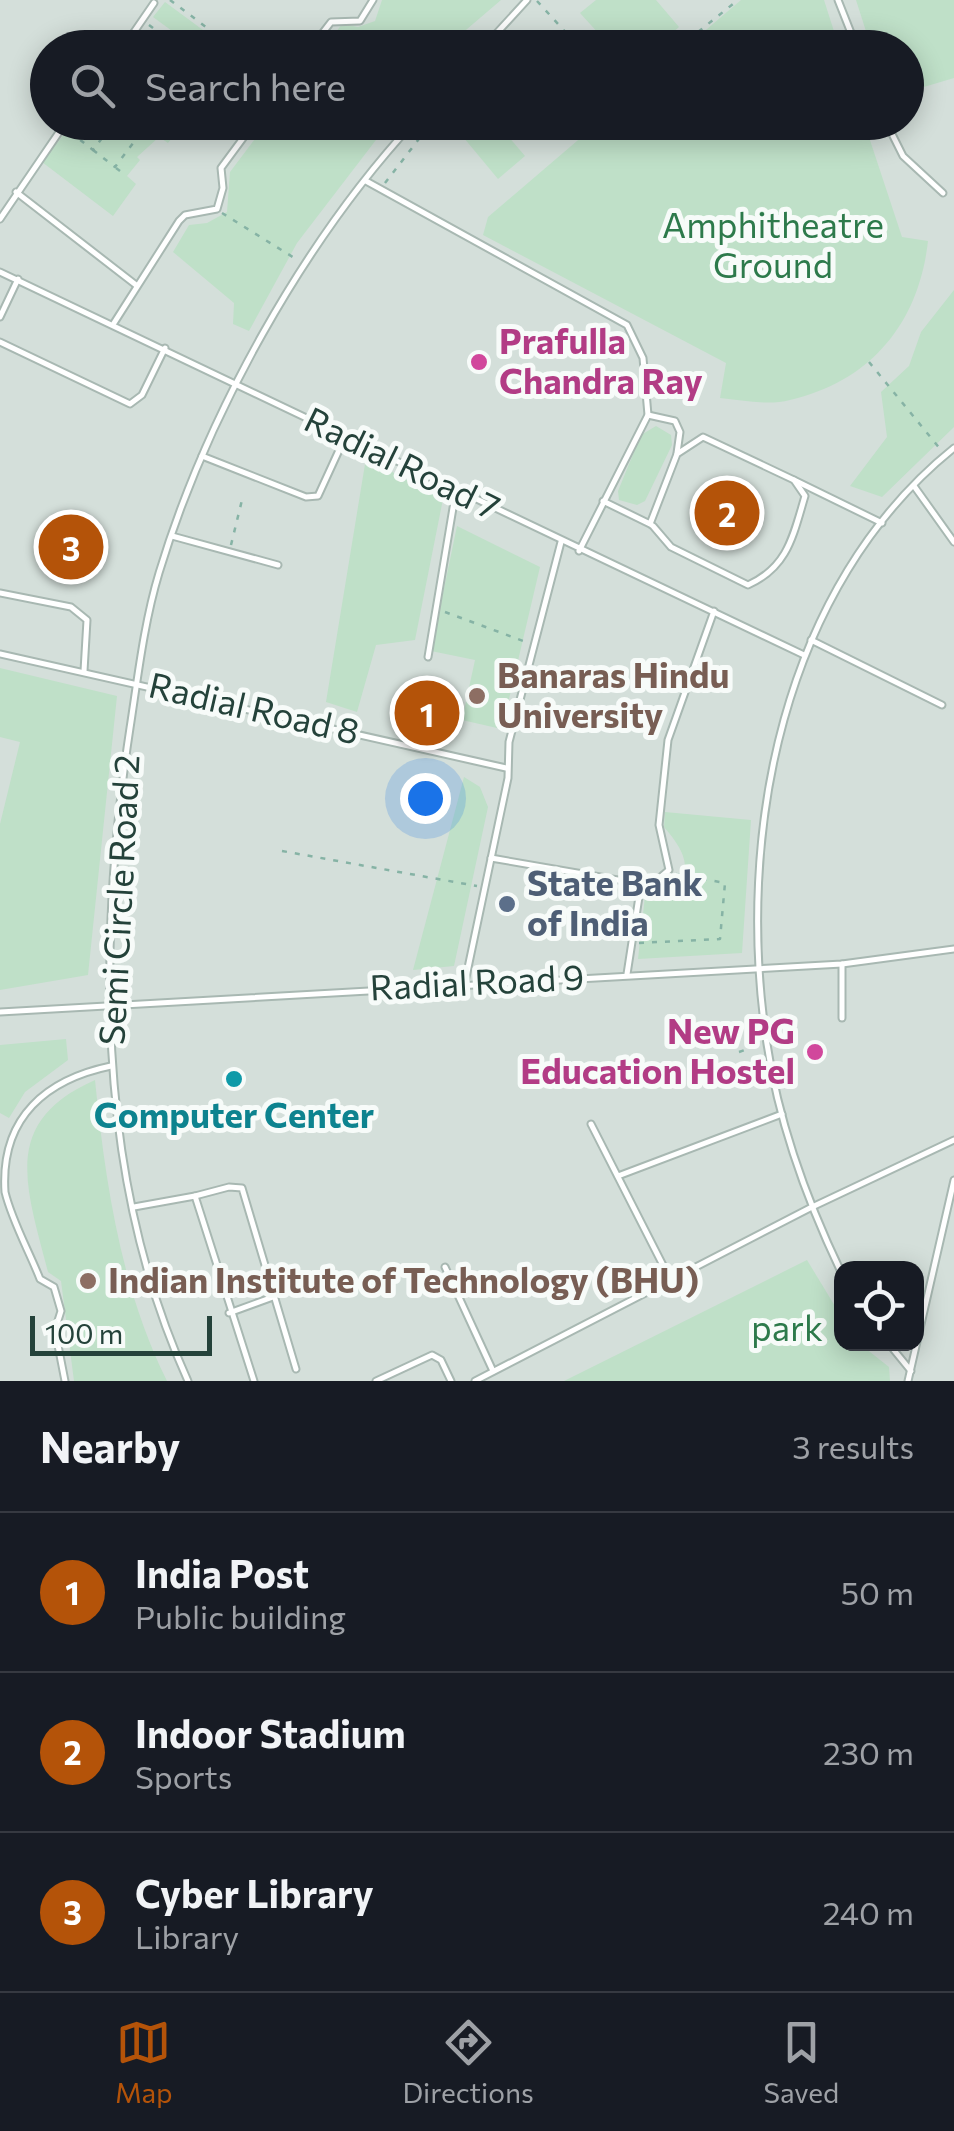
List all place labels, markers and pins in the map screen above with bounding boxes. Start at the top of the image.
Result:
place label: Prafulla Chandra Ray [499,318,703,401]
marker: Prafulla Chandra Ray [468,351,490,373]
pin: 2 [694,476,760,550]
pin: 3 [38,510,104,584]
place label: Banaras Hindu University [497,652,730,735]
pin: 1 [394,676,460,750]
marker: Banaras Hindu University [466,685,488,707]
place label: State Bank of India [527,860,703,943]
marker: State Bank of India [496,893,518,915]
place label: New PG Education Hostel [520,1008,795,1091]
marker: New PG Education Hostel [804,1041,826,1063]
marker: Computer Center [223,1068,245,1090]
place label: Computer Center [94,1092,374,1135]
place label: Indian Institute of Technology (BHU) [108,1257,699,1300]
marker: Indian Institute of Technology (BHU) [77,1270,99,1292]

